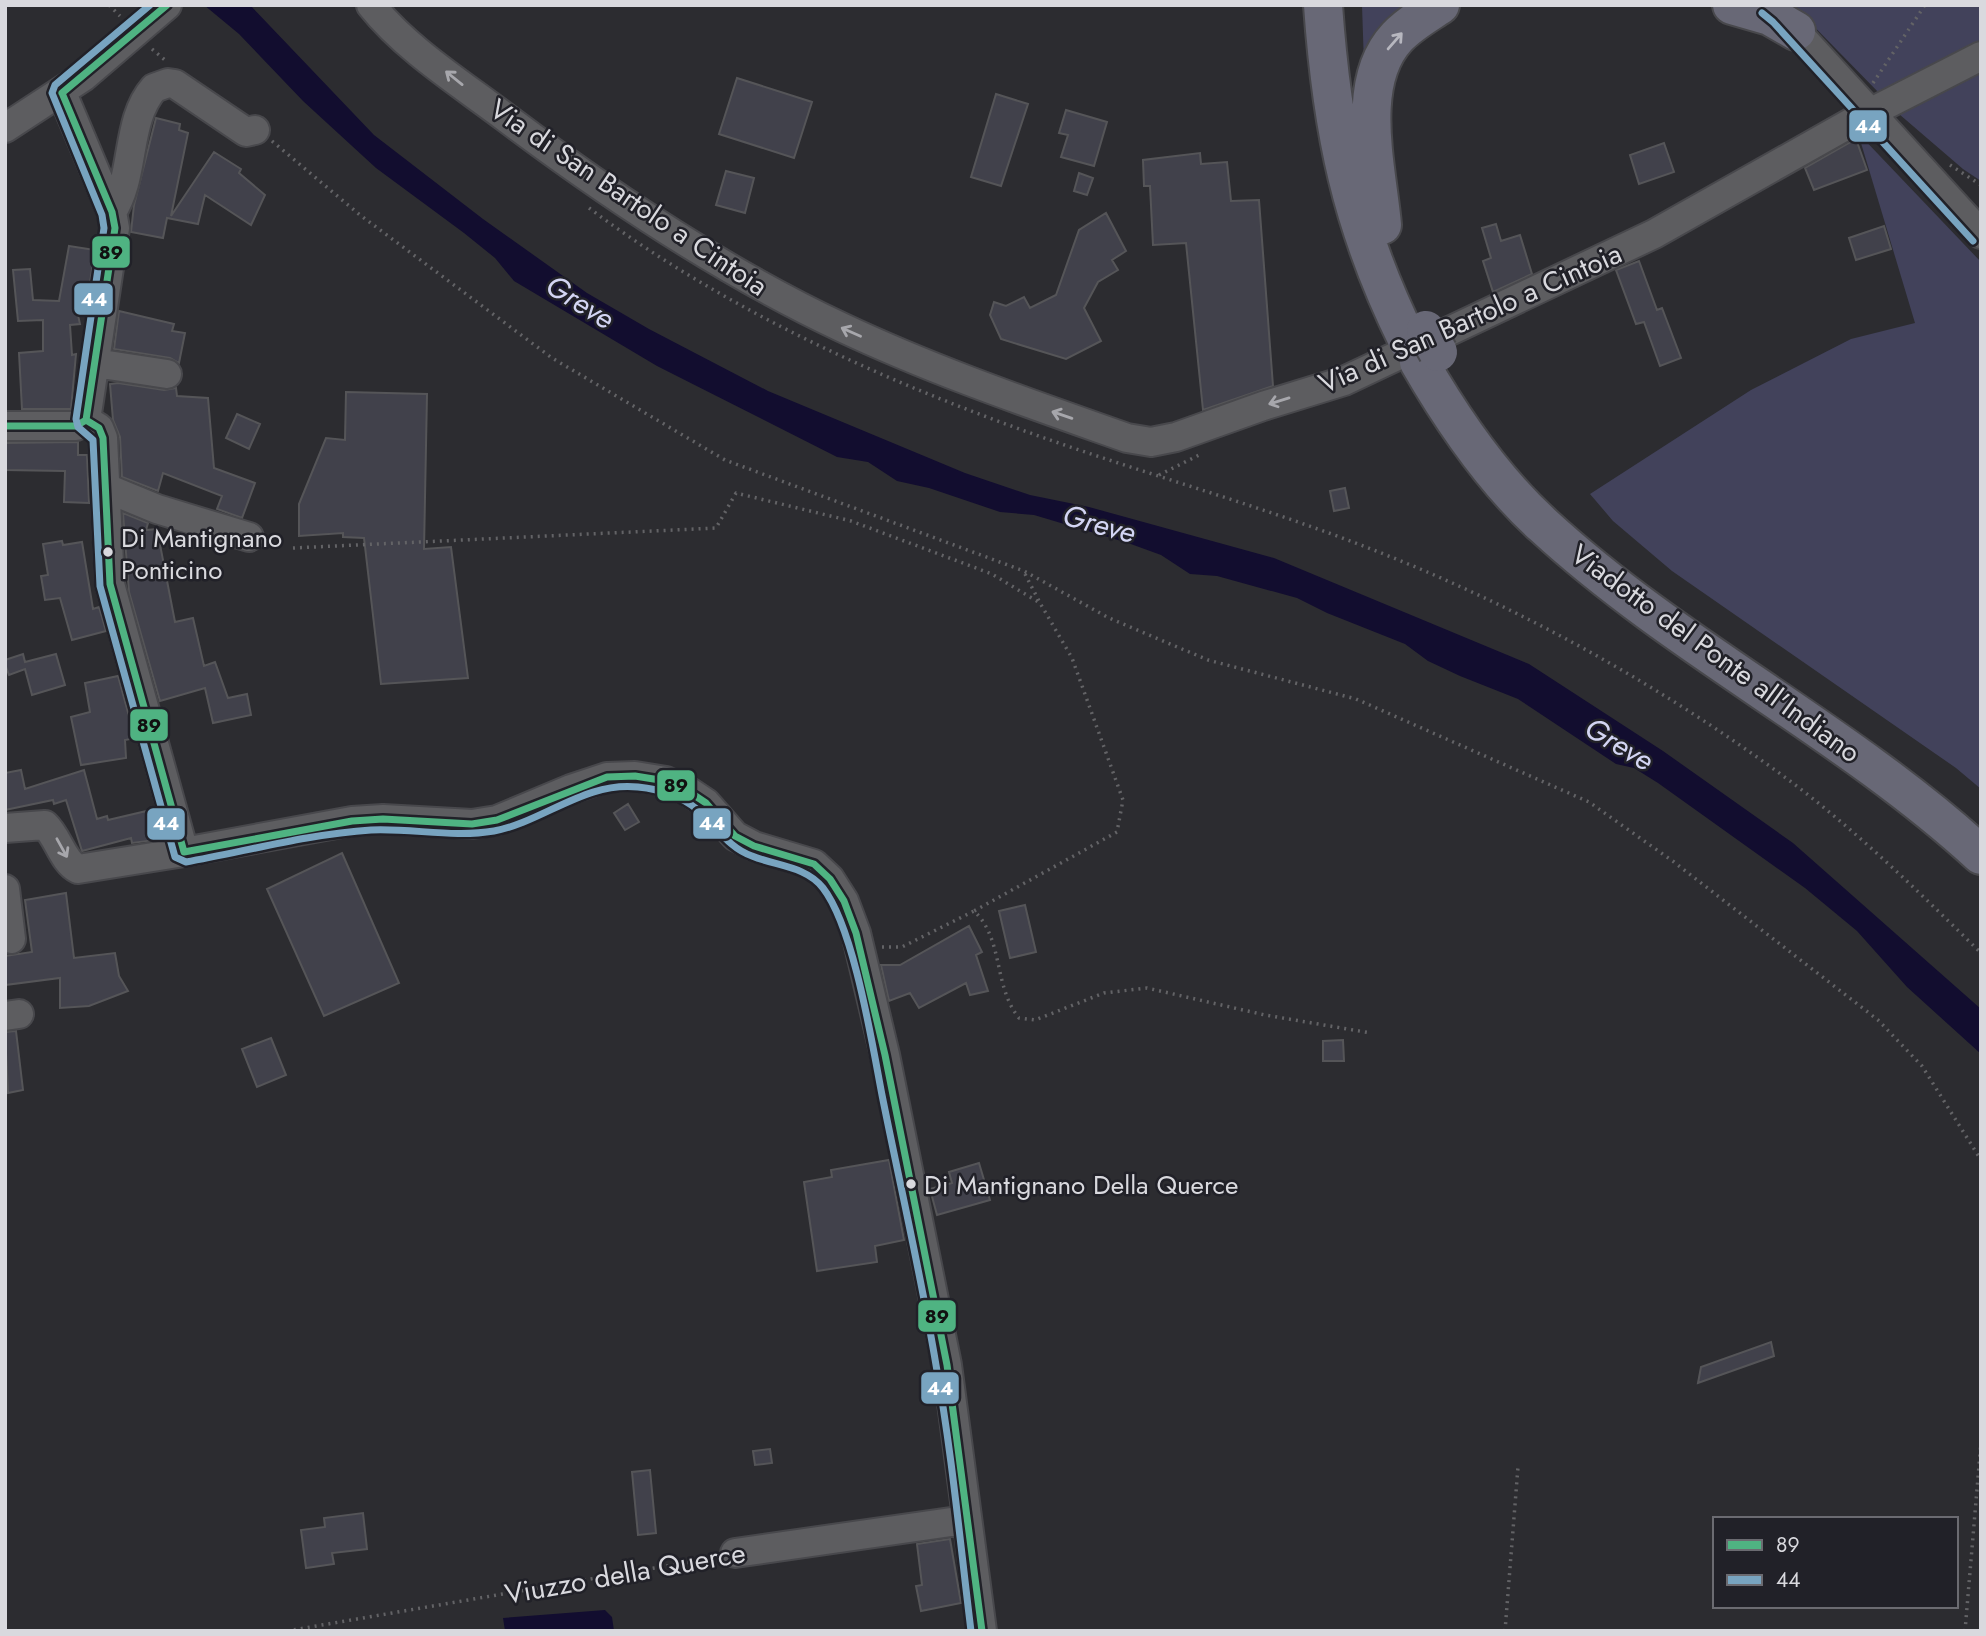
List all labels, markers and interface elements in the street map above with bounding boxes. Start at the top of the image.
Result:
one-way arrow [1387,32,1403,50]
one-way arrow [445,70,463,85]
street label: Via di San Bartolo a Cintoia [481,89,776,306]
line badge: 44 [1848,109,1888,143]
text: 44 [1855,113,1881,140]
street label: Via di San Bartolo a Cintoia [1312,233,1628,404]
line badge: 89 [91,235,131,269]
text: 89 [99,239,123,266]
water label: Greve [537,264,623,339]
line badge: 44 [73,282,114,316]
text: 44 [81,286,107,313]
one-way arrow [841,325,862,338]
one-way arrow [1268,395,1290,408]
one-way arrow [1052,408,1074,420]
water label: Greve [1058,493,1140,554]
place label: Di Mantignano Ponticino [121,519,282,589]
street label: Viadotto del Ponte all'Indiano [1562,534,1869,773]
marker: Di Mantignano Ponticino [101,545,115,559]
water label: Greve [1576,706,1662,781]
line badge: 89 [129,708,169,742]
text: 89 [137,712,161,739]
line badge: 89 [656,769,696,802]
text: 89 [664,772,688,799]
line badge: 44 [146,807,186,841]
line badge: 44 [692,807,732,840]
text: 44 [153,810,179,837]
text: 44 [699,810,725,837]
one-way arrow [55,837,69,857]
place label: Di Mantignano Della Querce [924,1166,1238,1204]
marker: Di Mantignano Della Querce [904,1177,918,1191]
line badge: 89 [917,1299,957,1333]
text: 89 [925,1303,949,1330]
line badge: 44 [920,1371,960,1405]
text: 44 [927,1375,953,1402]
legend [1713,1517,1958,1608]
text: 89 [1776,1530,1800,1560]
street label: Viuzzo della Querce [502,1532,749,1615]
text: 44 [1776,1565,1801,1595]

